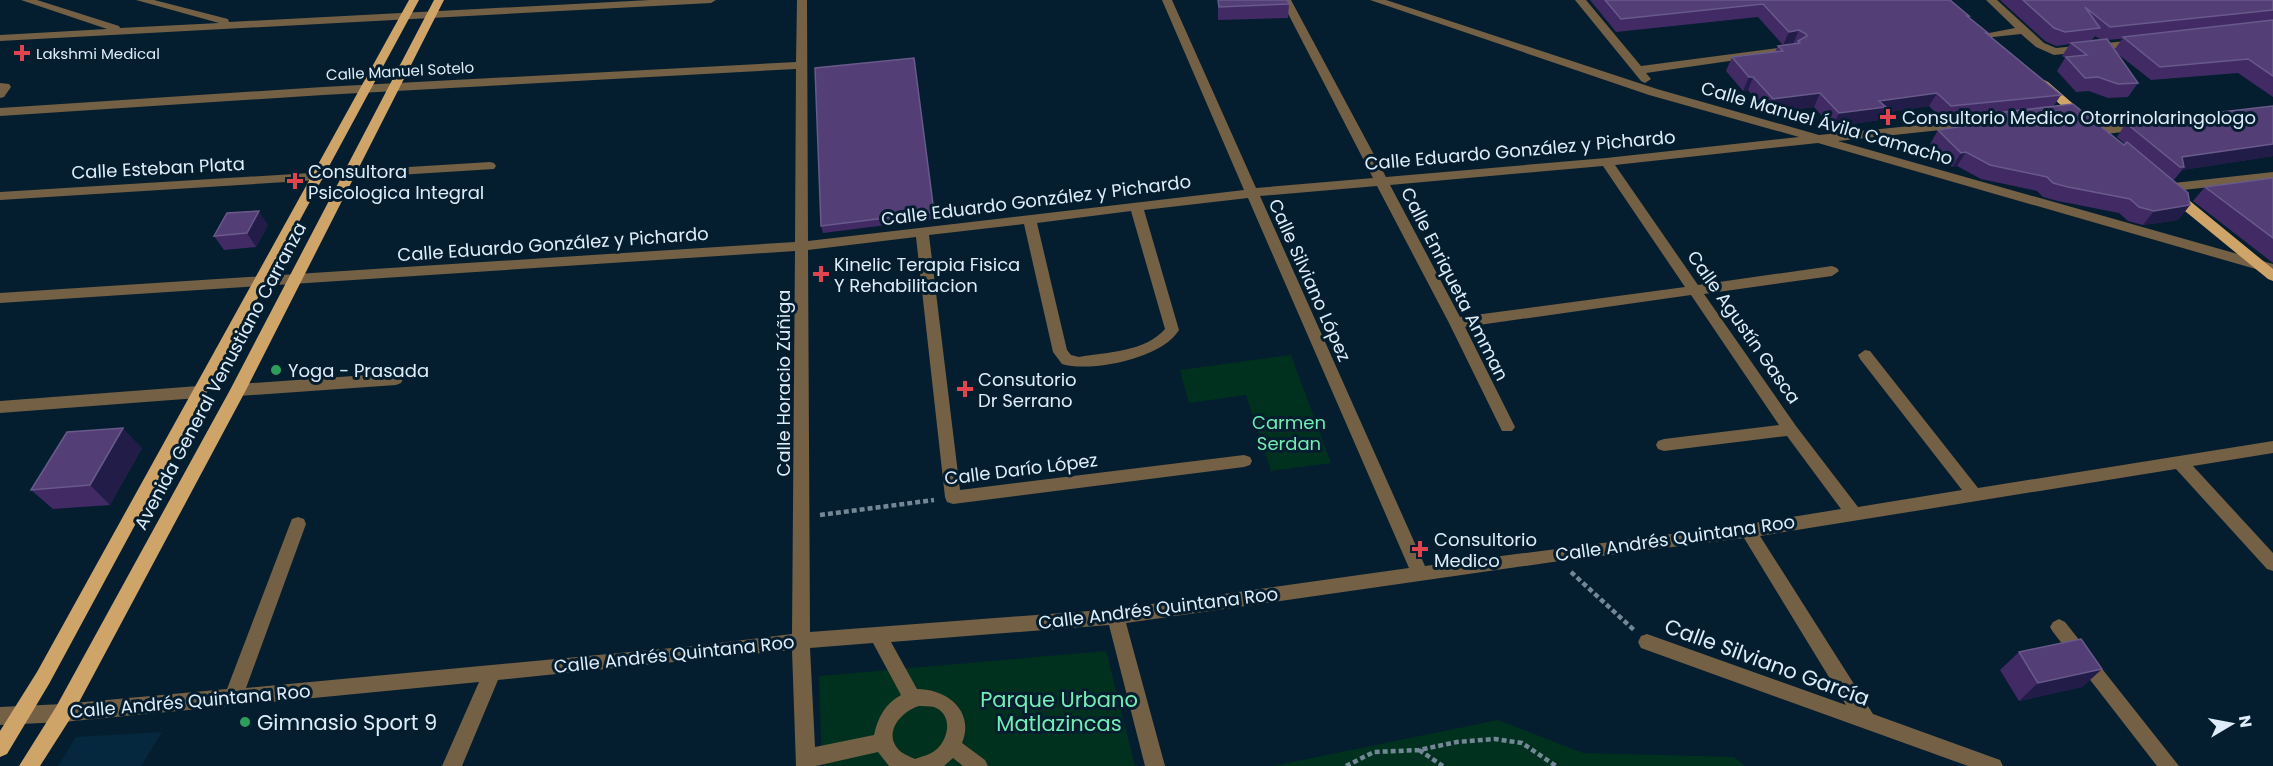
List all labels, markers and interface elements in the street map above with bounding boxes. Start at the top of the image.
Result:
place label: Lakshmi Medical [36,43,160,64]
marker: Lakshmi Medical [13,44,31,62]
street label: Calle Manuel Sotelo [325,57,475,85]
street label: Calle Manuel Ávila Camacho [1698,75,1956,171]
place label: Consultorio Medico Otorrinolaringologo [1902,105,2256,130]
marker: Consultorio Medico Otorrinolaringologo [1879,108,1897,126]
street label: Calle Eduardo González y Pichardo [1364,124,1676,176]
street label: Calle Esteban Plata [71,151,245,185]
place label: Consultora Psicologica Integral [308,159,484,205]
street label: Calle Eduardo González y Pichardo [880,169,1192,231]
marker: Consultora Psicologica Integral [286,172,304,190]
street label: Calle Enriqueta Amman [1395,183,1515,385]
street label: Calle Silviano López [1263,195,1357,365]
street label: Avenida General Venustiano Carranza [128,218,312,534]
street label: Calle Eduardo González y Pichardo [397,221,709,267]
street label: Calle Agustín Gasca [1682,245,1806,409]
place label: Kinelic Terapia Fisica Y Rehabilitacion [834,252,1020,298]
marker: Kinelic Terapia Fisica Y Rehabilitacion [812,265,830,283]
street label: Calle Horacio Zúñiga [771,290,796,476]
place label: Yoga - Prasada [288,358,429,383]
marker: Yoga - Prasada [269,363,283,377]
place label: Consutorio Dr Serrano [978,367,1077,413]
marker: Consutorio Dr Serrano [956,380,974,398]
park label: Carmen Serdan [1252,410,1326,456]
street label: Calle Darío López [943,447,1099,491]
street label: Calle Andrés Quintana Roo [1554,509,1796,567]
place label: Consultorio Medico [1434,527,1537,573]
marker: Consultorio Medico [1411,540,1429,558]
street label: Calle Andrés Quintana Roo [1037,581,1279,635]
street label: Calle Silviano García [1660,611,1874,713]
street label: Calle Andrés Quintana Roo [553,629,795,679]
street label: Calle Andrés Quintana Roo [69,678,311,724]
park label: Parque Urbano Matlazincas [980,685,1138,738]
north arrow [2201,694,2261,754]
place label: Gimnasio Sport 9 [257,708,437,737]
text: N [2233,714,2258,729]
marker: Gimnasio Sport 9 [238,715,252,729]

